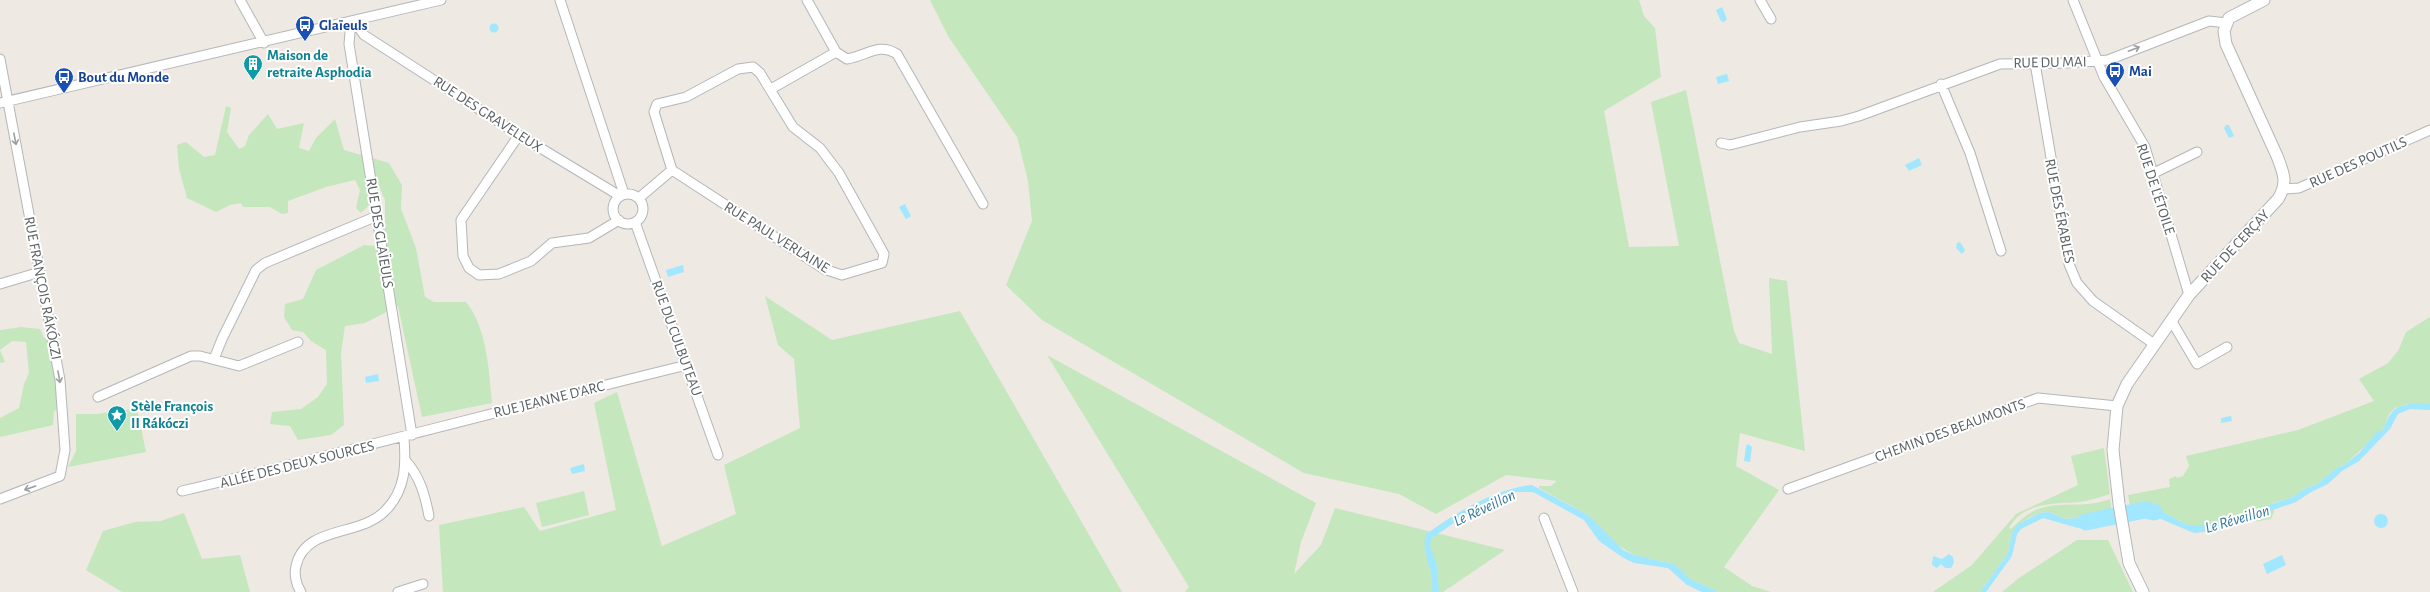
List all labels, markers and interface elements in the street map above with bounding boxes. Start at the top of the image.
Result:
bus stop icon: Glaïeuls [294,14,316,42]
place label: Glaïeuls [319,18,368,33]
one-way arrow [2128,45,2140,53]
place label: Maison de retraite Asphodia [267,48,372,80]
building icon: Maison de retraite Asphodia [242,53,264,81]
street label: RUE DU MAI [2013,54,2087,71]
bus stop icon: Mai [2104,60,2126,88]
place label: Mai [2129,64,2152,79]
bus stop icon: Bout du Monde [53,66,75,94]
place label: Bout du Monde [78,70,169,85]
street label: RUE DES GRAVELEUX [430,74,545,155]
one-way arrow [11,132,19,145]
street label: RUE DES POUTILS [2307,134,2409,191]
street label: RUE DE L'ÉTOILE [2134,141,2179,237]
street label: RUE DES ÉRABLES [2042,157,2079,265]
street label: RUE DES GLAÏEULS [363,177,397,289]
street label: RUE PAUL VERLAINE [721,199,832,276]
street label: RUE DE CERÇAY [2198,207,2273,286]
street label: RUE FRANÇOIS RÁKÓCZI [21,215,66,361]
street label: RUE DU CULBUTEAU [649,278,704,398]
one-way arrow [55,370,63,383]
street label: RUE JEANNE D'ARC [492,378,606,421]
street label: CHEMIN DES BEAUMONTS [1873,396,2027,465]
place label: Stèle François II Rákóczi [131,399,213,431]
place icon: Stèle François II Rákóczi [106,404,128,432]
street label: ALLÉE DES DEUX SOURCES [218,436,376,491]
one-way arrow [25,485,37,493]
water label: Le Réveillon [1451,487,1518,529]
water label: Le Réveillon [2203,502,2271,536]

